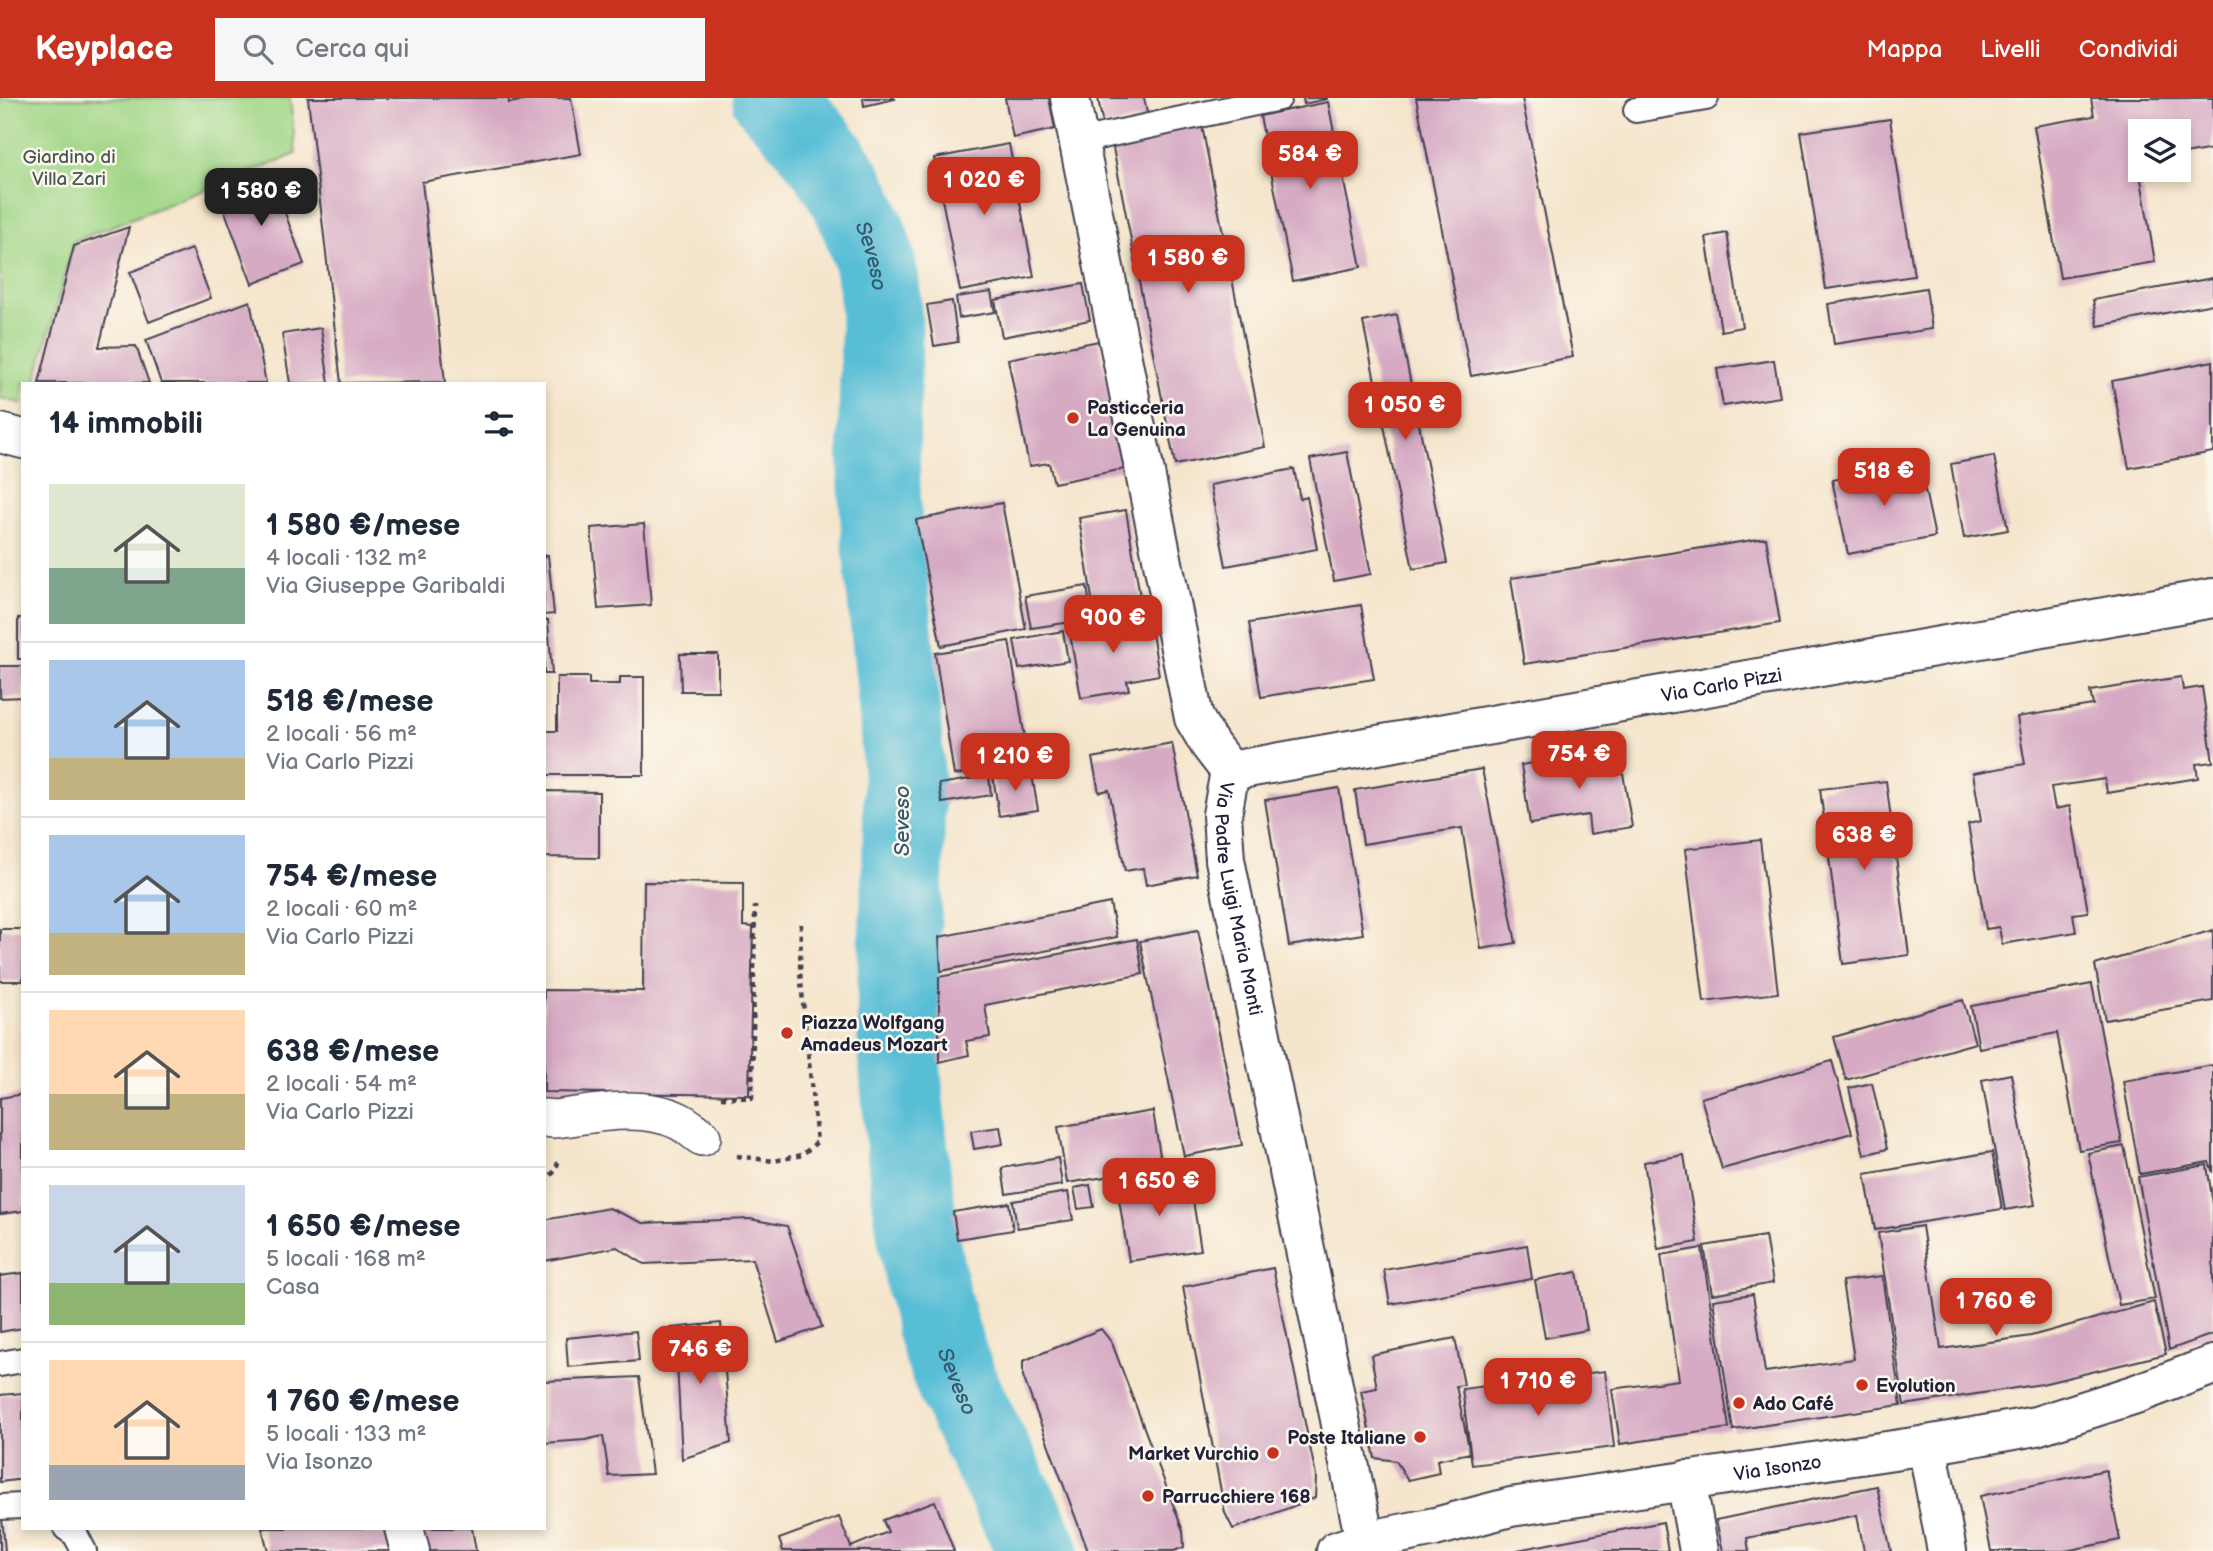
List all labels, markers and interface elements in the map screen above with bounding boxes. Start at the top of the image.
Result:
search box [215,18,705,81]
text: Keyplace [35,29,173,69]
icon: search [239,30,277,68]
text: Cerca qui [295,34,409,65]
text: Mappa [1867,35,1942,64]
text: Livelli [1980,35,2041,64]
text: Condividi [2079,35,2178,64]
map controls [2128,119,2191,182]
button: layers [2128,119,2191,182]
pin: 584 € [1261,132,1359,191]
text: 584 € [1278,140,1342,168]
park label: Giardino di Villa Zari [22,146,116,191]
pin: 1 020 € [919,158,1049,217]
text: 1 020 € [943,166,1025,194]
pin: 1 580 € [196,169,326,228]
text: 1 580 € [221,177,301,205]
water label: Seveso [849,218,891,292]
pin: 1 580 € [1123,236,1253,295]
text: 1 580 € [1148,244,1228,272]
pin: 1 050 € [1340,382,1470,442]
text: 1 050 € [1364,391,1446,419]
place label: Pasticceria La Genuina [1087,397,1186,442]
icon: filters [480,405,518,443]
text: 14 immobili [49,406,203,442]
marker: Pasticceria La Genuina [1065,410,1081,426]
pin: 518 € [1835,448,1933,508]
text: 518 € [1854,457,1914,485]
text: 1 580 €/mese [266,508,460,544]
icon: home [105,512,189,596]
text: 4 locali · 132 m² [266,544,427,572]
text: Via Giuseppe Garibaldi [266,572,505,600]
pin: 900 € [1064,596,1162,655]
text: 900 € [1080,604,1146,632]
street label: Via Carlo Pizzi [1659,664,1784,708]
text: 518 €/mese [266,684,434,720]
icon: home [105,688,189,772]
text: 2 locali · 56 m² [266,720,417,748]
pin: 754 € [1530,732,1628,791]
pin: 1 210 € [950,734,1080,793]
text: 754 € [1547,740,1611,768]
text: 1 210 € [977,742,1053,770]
text: Via Carlo Pizzi [266,748,414,776]
street label: Via Padre Luigi Maria Monti [1209,780,1267,1018]
water label: Seveso [890,786,915,856]
pin: 638 € [1815,812,1913,872]
text: 638 € [1832,821,1896,849]
text: 754 €/mese [266,859,437,895]
icon: home [105,863,189,947]
text: 2 locali · 60 m² [266,895,417,923]
text: Via Carlo Pizzi [266,923,414,951]
place label: Piazza Wolfgang Amadeus Mozart [800,1012,948,1057]
marker: Piazza Wolfgang Amadeus Mozart [779,1025,795,1041]
text: 638 €/mese [266,1034,439,1070]
icon: home [105,1038,189,1122]
text: 2 locali · 54 m² [266,1070,417,1098]
text: Via Carlo Pizzi [266,1098,414,1126]
pin: 1 650 € [1094,1158,1224,1218]
text: 1 650 € [1119,1167,1199,1195]
text: 1 650 €/mese [266,1209,461,1245]
icon: home [105,1213,189,1297]
text: 5 locali · 168 m² [266,1245,426,1273]
text: Casa [266,1273,320,1301]
pin: 1 760 € [1931,1278,2061,1338]
text: 1 760 € [1956,1287,2036,1315]
pin: 746 € [651,1326,749,1386]
text: 746 € [668,1335,732,1363]
water label: Seveso [932,1344,982,1419]
pin: 1 710 € [1473,1358,1603,1418]
text: 1 710 € [1500,1367,1576,1395]
place label: Evolution [1876,1375,1956,1398]
marker: Evolution [1854,1377,1870,1393]
text: 1 760 €/mese [266,1384,460,1420]
icon: home [105,1388,189,1472]
place label: Ado Café [1752,1393,1834,1416]
marker: Ado Café [1731,1395,1747,1411]
text: 5 locali · 133 m² [266,1420,427,1448]
place label: Poste Italiane [1287,1427,1406,1450]
marker: Poste Italiane [1412,1429,1428,1445]
place label: Market Vurchio [1128,1443,1259,1466]
marker: Market Vurchio [1265,1445,1281,1461]
text: Via Isonzo [266,1448,373,1476]
street label: Via Isonzo [1732,1451,1823,1487]
place label: Parrucchiere 168 [1162,1486,1311,1509]
marker: Parrucchiere 168 [1140,1488,1156,1504]

